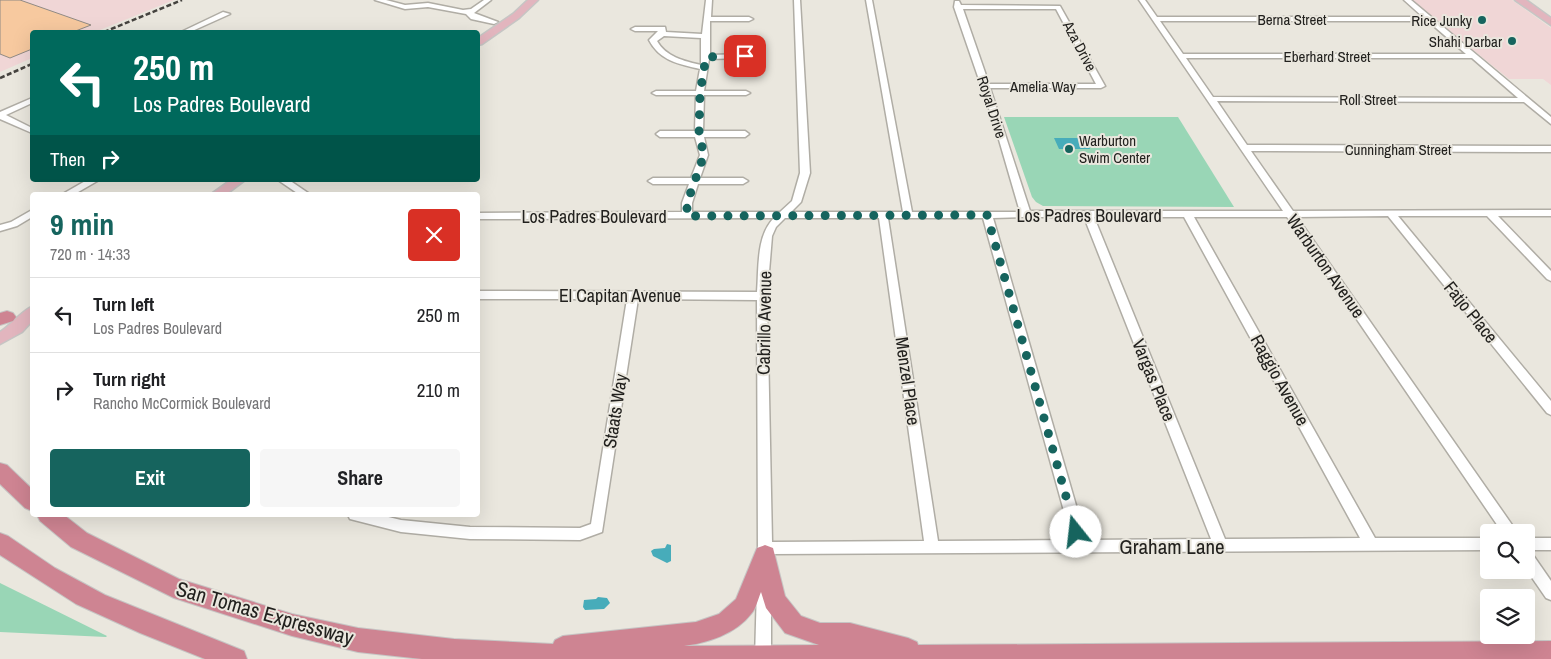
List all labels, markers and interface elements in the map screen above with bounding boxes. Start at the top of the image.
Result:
street label: Berna Street [1257,9,1327,30]
place label: Rice Junky [1411,10,1473,31]
marker: Rice Junky [1476,14,1488,26]
street label: Aza Drive [1058,16,1102,75]
place label: Shahi Darbar [1429,31,1502,52]
pin [724,35,766,77]
marker: Shahi Darbar [1506,35,1518,47]
icon: arrive [731,42,759,70]
text: 250 m [133,44,214,91]
street label: Eberhard Street [1284,46,1371,67]
icon: left [50,50,115,115]
street label: Royal Drive [972,73,1012,141]
street label: Amelia Way [1009,76,1077,97]
text: Los Padres Boulevard [133,89,311,119]
street label: Roll Street [1339,89,1397,110]
place label: Warburton Swim Center [1079,130,1150,168]
street label: Cunningham Street [1345,139,1452,160]
marker: Warburton Swim Center [1063,143,1075,155]
icon: right [96,145,124,173]
text: Then [50,146,86,172]
street label: Los Padres Boulevard [1016,203,1162,228]
text: 9 min [50,204,114,244]
street label: Los Padres Boulevard [521,204,667,229]
button: close [408,209,460,261]
street label: Warburton Avenue [1281,209,1371,323]
text: 720 m · 14:33 [50,243,130,265]
street label: Cabrillo Avenue [751,271,777,375]
street label: Fatjo Place [1438,276,1504,348]
street label: El Capitan Avenue [559,283,681,308]
text: Turn left [93,291,154,317]
icon: left [50,301,78,329]
text: 250 m [417,302,460,328]
text: Los Padres Boulevard [93,317,222,339]
street label: Raggio Avenue [1245,330,1315,430]
street label: Menzel Place [889,335,927,427]
street label: Vargas Place [1126,335,1182,425]
text: Turn right [93,366,165,392]
street label: Staats Way [597,371,633,450]
icon: right [50,376,78,404]
text: 210 m [417,377,460,403]
text: Rancho McCormick Boulevard [93,392,271,414]
button: Exit [50,449,250,507]
button: Share [260,449,460,507]
position arrow [1049,505,1101,557]
map controls [1480,524,1535,644]
button: search [1480,524,1535,579]
street label: Graham Lane [1119,532,1225,561]
street label: San Tomas Expressway [173,574,358,652]
button: layers [1480,589,1535,644]

